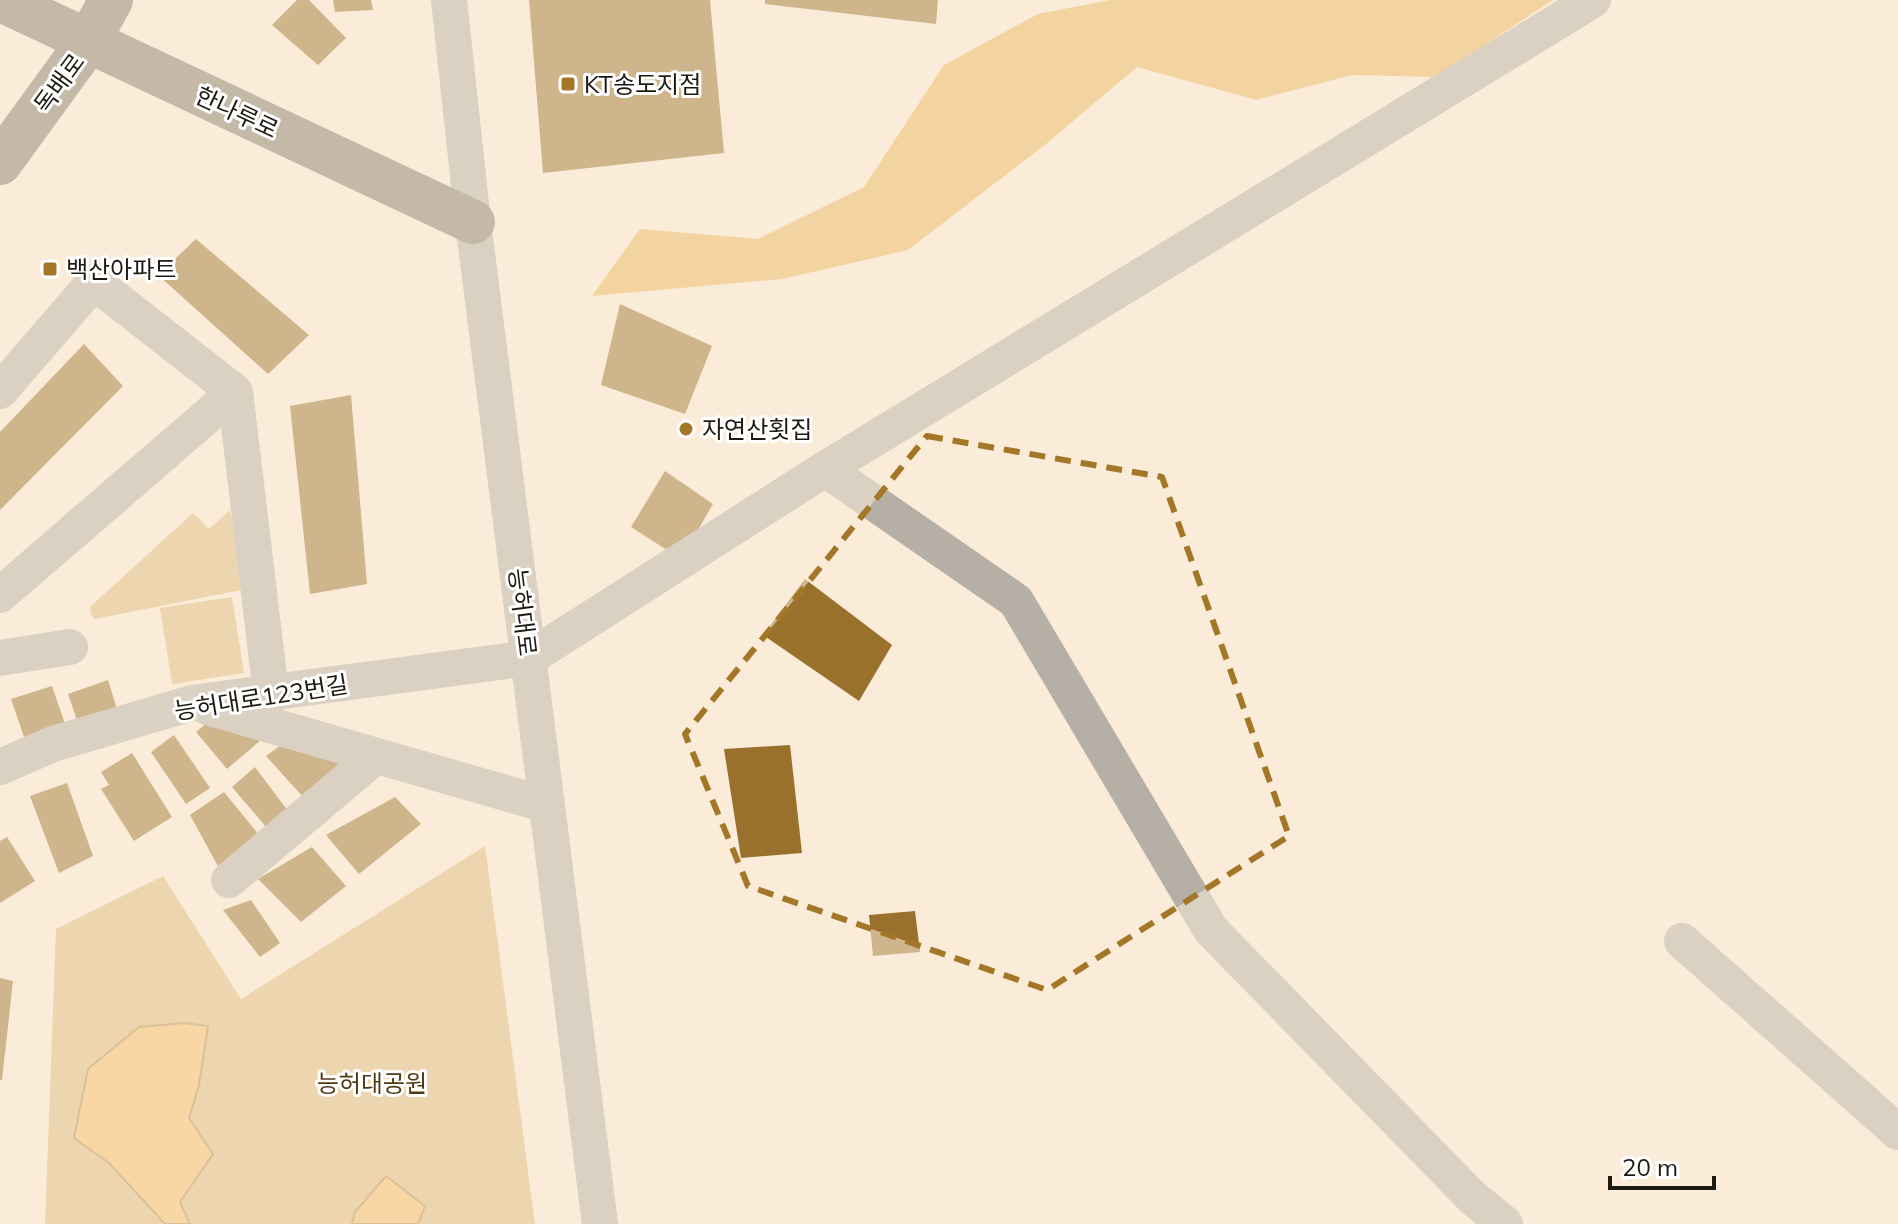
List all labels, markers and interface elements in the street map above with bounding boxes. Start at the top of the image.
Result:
street label: 독배로 [27,47,91,119]
place label: KT송도지점 [584,69,701,99]
marker: KT송도지점 [559,75,577,93]
street label: 한나루로 [191,80,283,144]
place label: 백산아파트 [66,254,176,284]
marker: 백산아파트 [41,260,59,278]
place label: 자연산횟집 [702,414,812,444]
marker: 자연산횟집 [677,420,695,438]
street label: 능허대로 [503,566,543,658]
street label: 능허대로123번길 [172,668,350,726]
park label: 능허대공원 [317,1068,427,1098]
scale bar [1610,1140,1714,1190]
text: 20 m [1622,1152,1678,1182]

